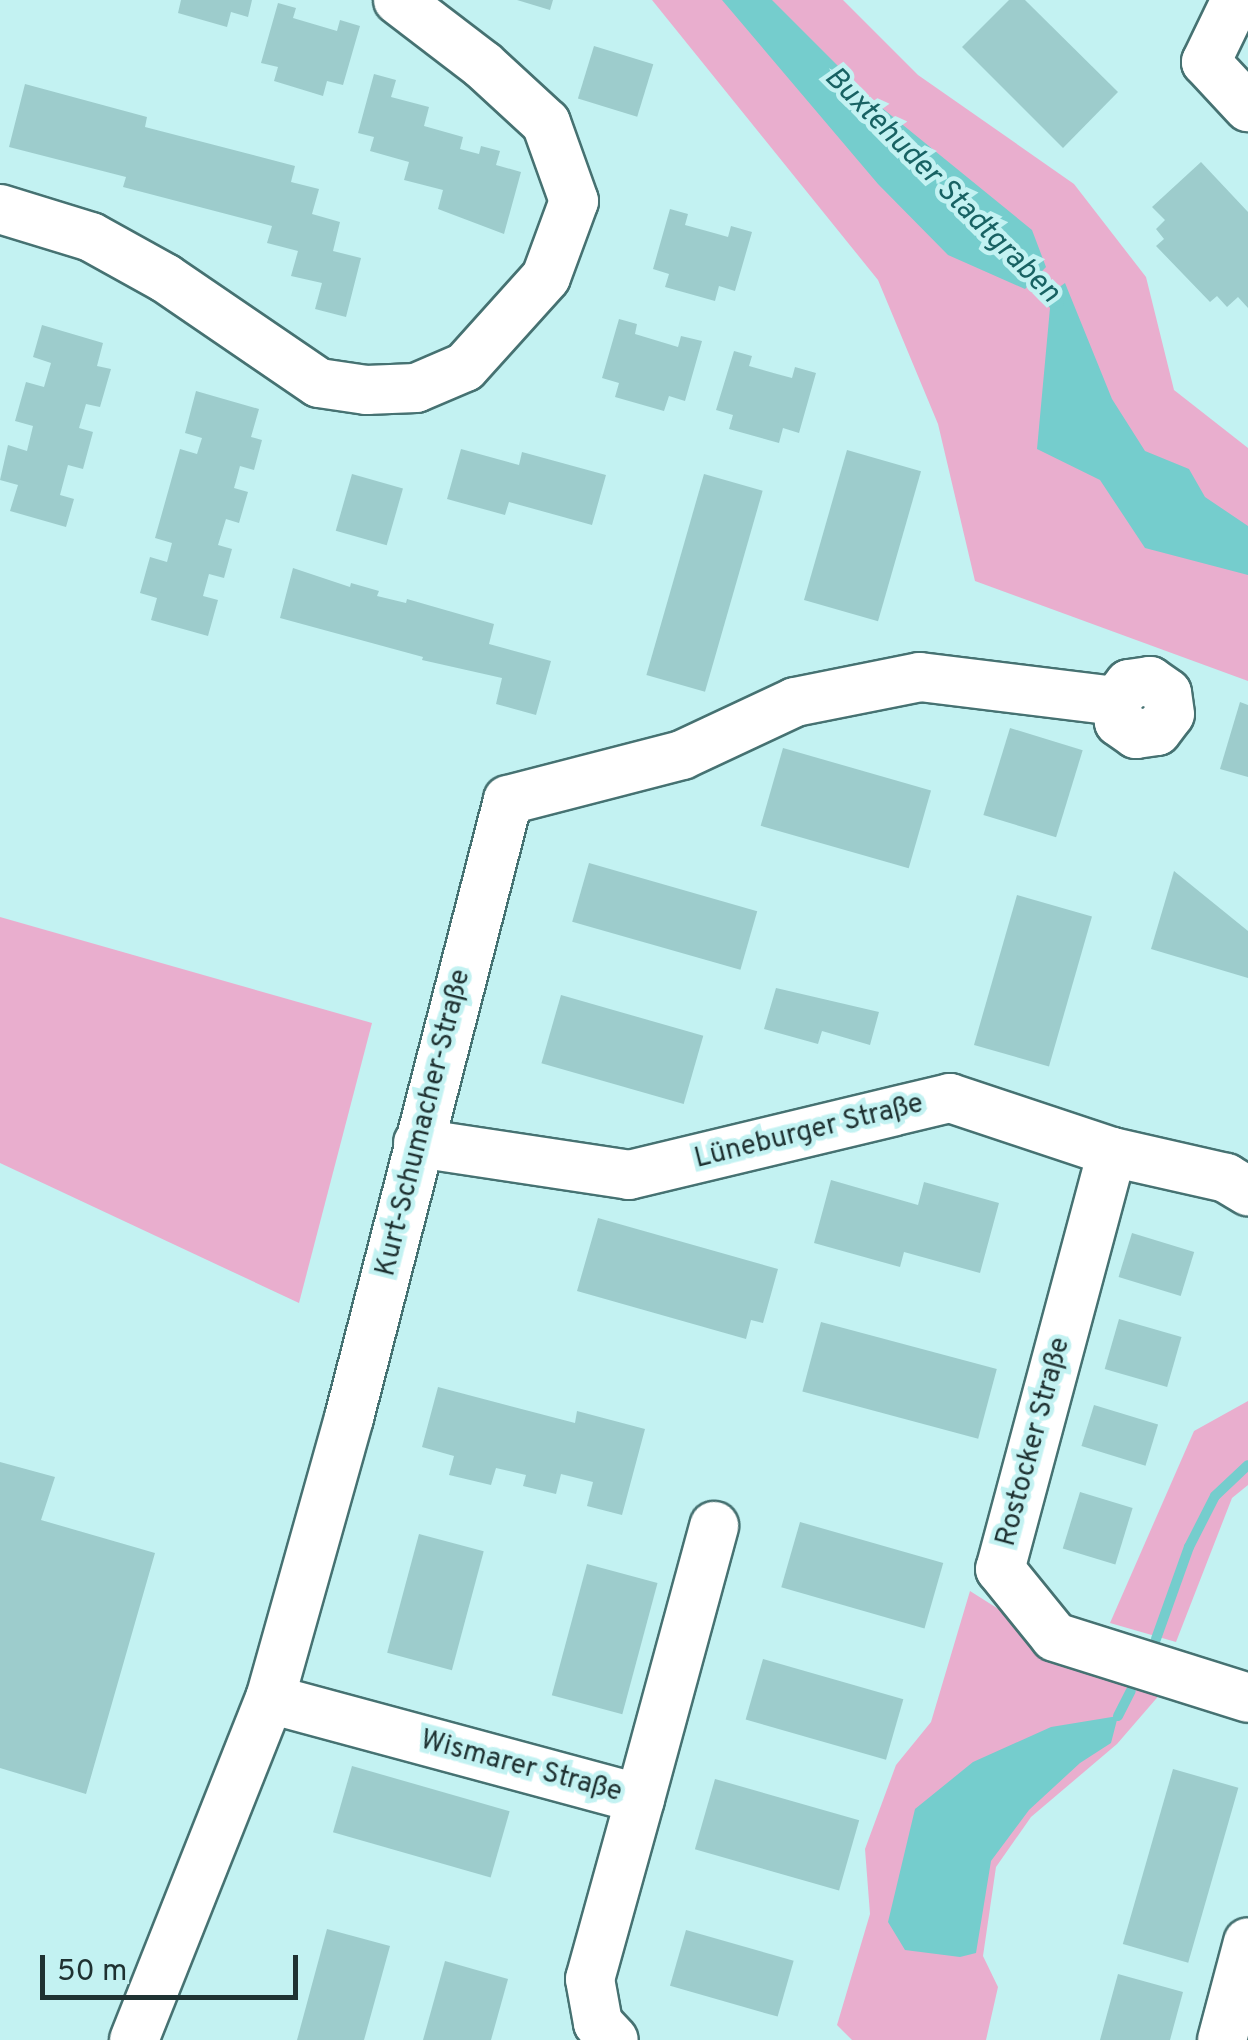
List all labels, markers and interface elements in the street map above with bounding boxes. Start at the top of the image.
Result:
water label: Buxtehuder Stadtgraben [815,60,1067,312]
street label: Kurt-Schumacher-Straße [370,966,478,1280]
street label: Lüneburger Straße [691,1087,927,1177]
street label: Rostocker Straße [990,1334,1078,1550]
street label: Wismarer Straße [417,1724,625,1810]
scale bar [45,1935,302,1997]
text: 50 m [57,1954,127,1991]

